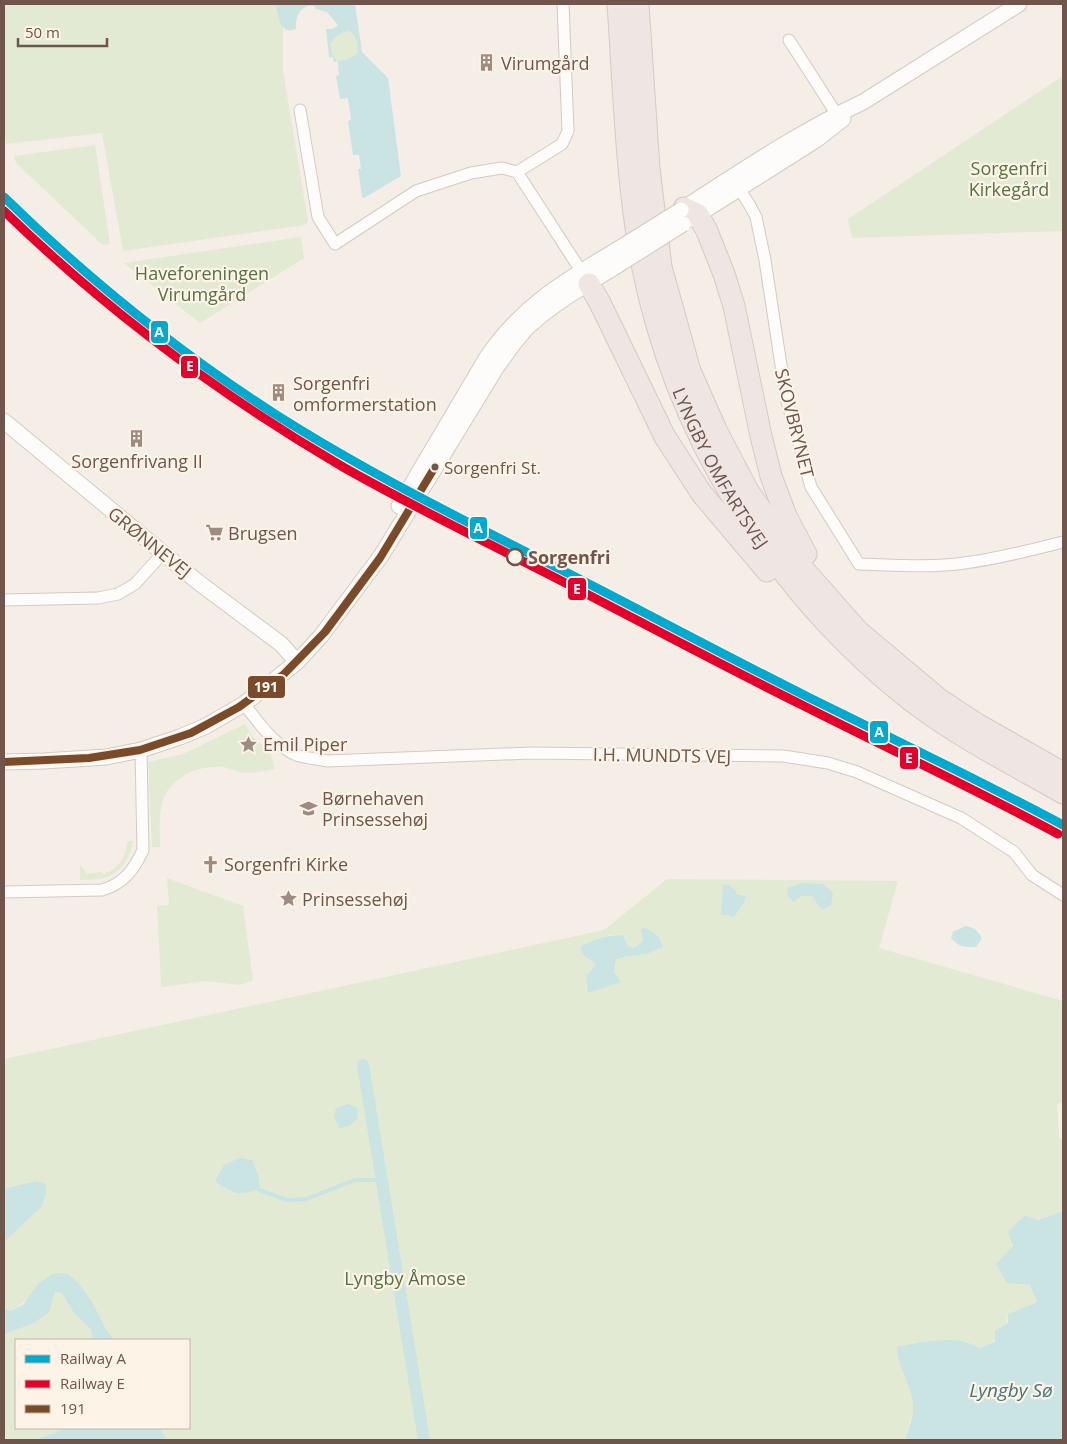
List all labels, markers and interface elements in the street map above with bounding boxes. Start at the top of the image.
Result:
scale bar [18,15,106,47]
text: 50 m [25,22,60,42]
place label: Virumgård [501,51,589,75]
building icon: Virumgård [477,53,497,73]
park label: Sorgenfri Kirkegård [969,156,1049,201]
park label: Haveforeningen Virumgård [135,261,269,306]
line badge: A [150,320,169,344]
text: A [154,322,164,341]
line badge: E [180,355,199,379]
text: E [186,356,194,375]
street label: SKOVBRYNET [770,366,820,480]
place label: Sorgenfri omformerstation [293,371,437,416]
building icon: Sorgenfri omformerstation [269,383,289,403]
street label: LYNGBY OMFARTSVEJ [667,384,774,553]
building icon: Sorgenfrivang II [127,428,147,448]
place label: Sorgenfrivang II [71,449,203,473]
place label: Sorgenfri St. [444,456,541,479]
marker: Sorgenfri St. [430,462,440,472]
street label: GRØNNEVEJ [103,501,197,583]
line badge: A [469,516,488,540]
text: A [473,518,483,537]
place label: Brugsen [228,521,298,545]
supermarket icon: Brugsen [204,523,224,543]
place label: Sorgenfri [528,545,611,569]
marker: Sorgenfri [506,548,524,566]
line badge: E [567,577,587,601]
text: E [573,579,581,598]
line badge: 191 [247,675,286,699]
text: 191 [254,677,278,696]
line badge: A [869,720,889,744]
text: A [874,722,884,741]
place label: Emil Piper [263,732,348,756]
place icon: Emil Piper [239,734,259,754]
street label: I.H. MUNDTS VEJ [593,742,731,768]
line badge: E [899,746,919,770]
text: E [905,748,913,767]
place label: Børnehaven Prinsessehøj [322,786,428,831]
school or university icon: Børnehaven Prinsessehøj [298,798,318,818]
place label: Sorgenfri Kirke [224,852,348,876]
church icon: Sorgenfri Kirke [200,854,220,874]
place label: Prinsessehøj [302,887,408,911]
place icon: Prinsessehøj [278,889,298,909]
park label: Lyngby Åmose [344,1266,466,1290]
legend [15,1339,190,1429]
text: Railway A [60,1348,127,1368]
text: Railway E [60,1373,125,1393]
water label: Lyngby Sø [969,1377,1053,1403]
text: 191 [60,1398,86,1418]

